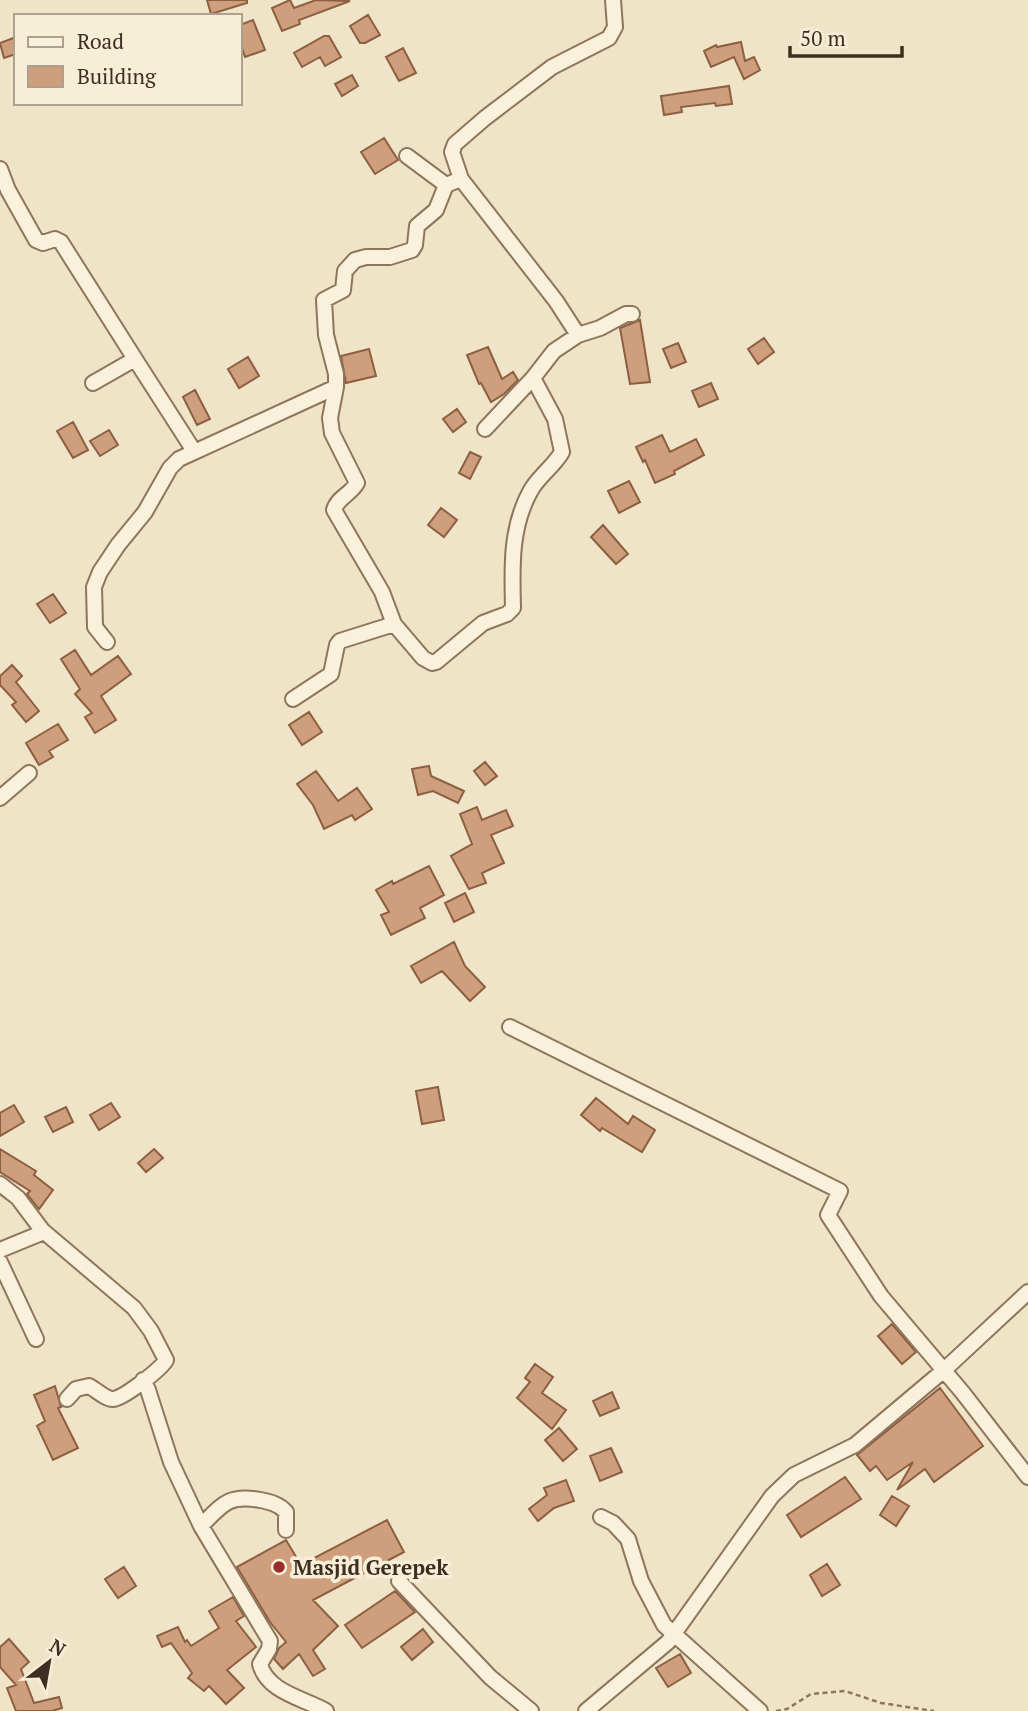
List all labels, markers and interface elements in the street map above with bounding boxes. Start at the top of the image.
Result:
legend [14,14,242,105]
scale bar [790,14,902,58]
text: 50 m [800,24,846,52]
text: Road [77,27,124,55]
text: Building [77,62,157,90]
place label: Masjid Gerepek [293,1553,449,1581]
marker: Masjid Gerepek [271,1559,287,1575]
north arrow [14,1627,84,1697]
text: N [45,1633,71,1662]

